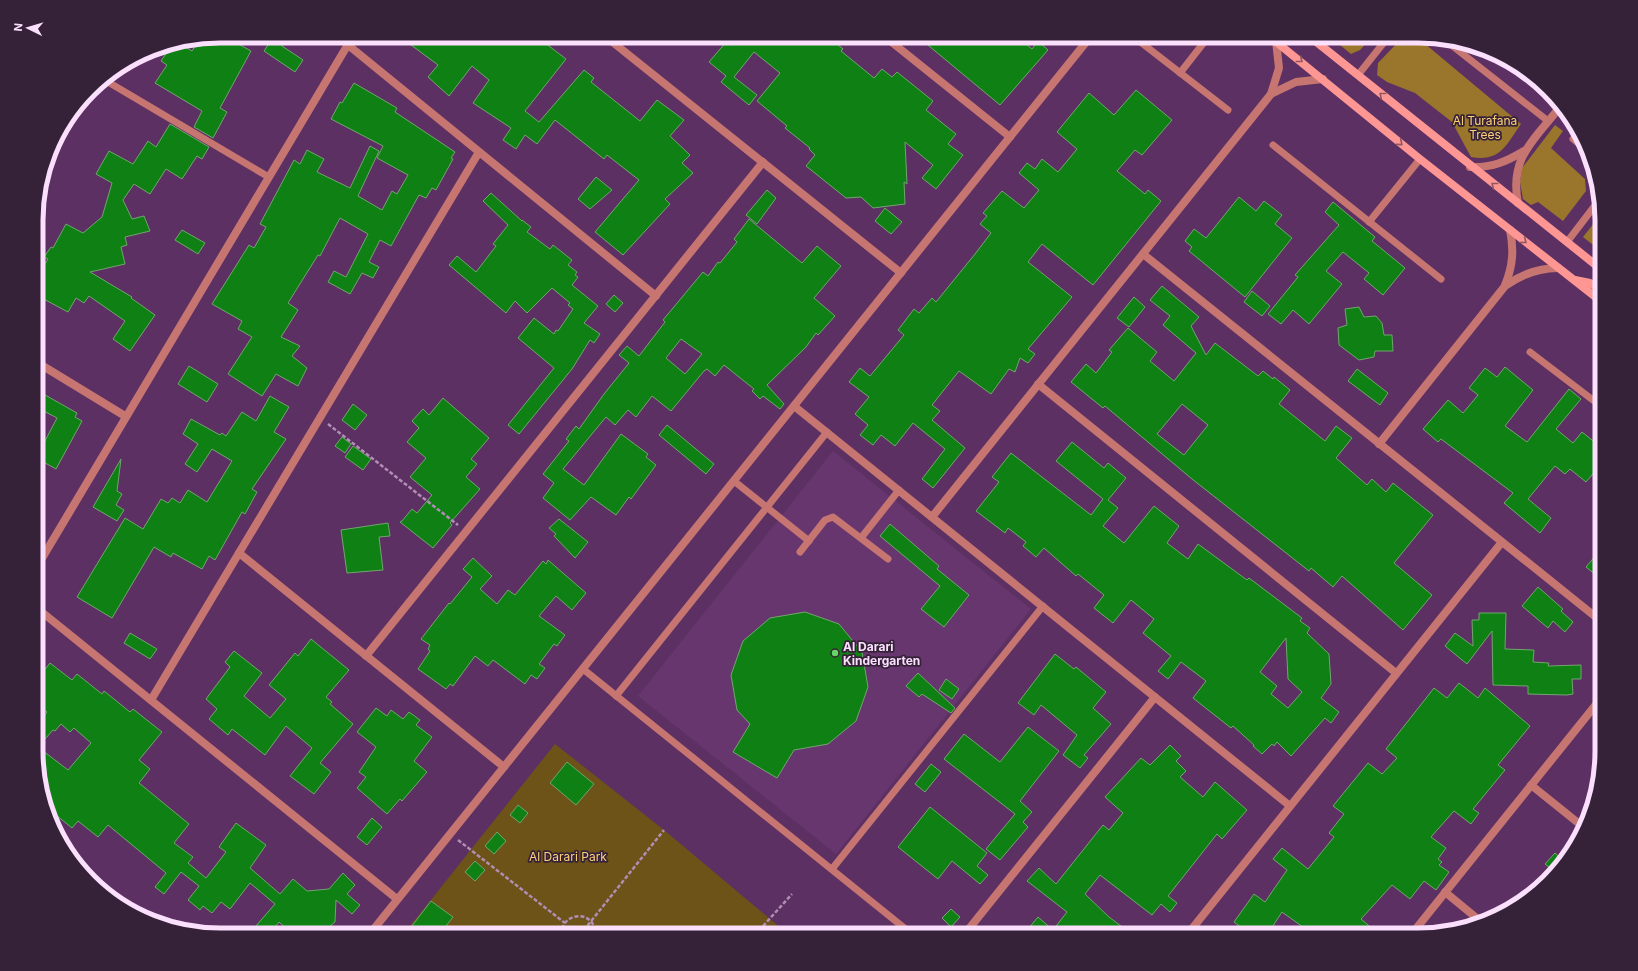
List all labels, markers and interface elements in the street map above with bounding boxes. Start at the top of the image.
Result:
north arrow [8,8,48,48]
text: N [11,22,25,32]
one-way arrow [1295,56,1302,63]
one-way arrow [1379,92,1386,99]
park label: Al Turafana Trees [1453,113,1517,142]
one-way arrow [1396,138,1403,145]
one-way arrow [1492,183,1499,190]
one-way arrow [1520,236,1527,243]
place label: Al Darari Kindergarten [843,639,920,668]
marker: Al Darari Kindergarten [830,648,840,658]
park label: Al Darari Park [529,849,607,864]

